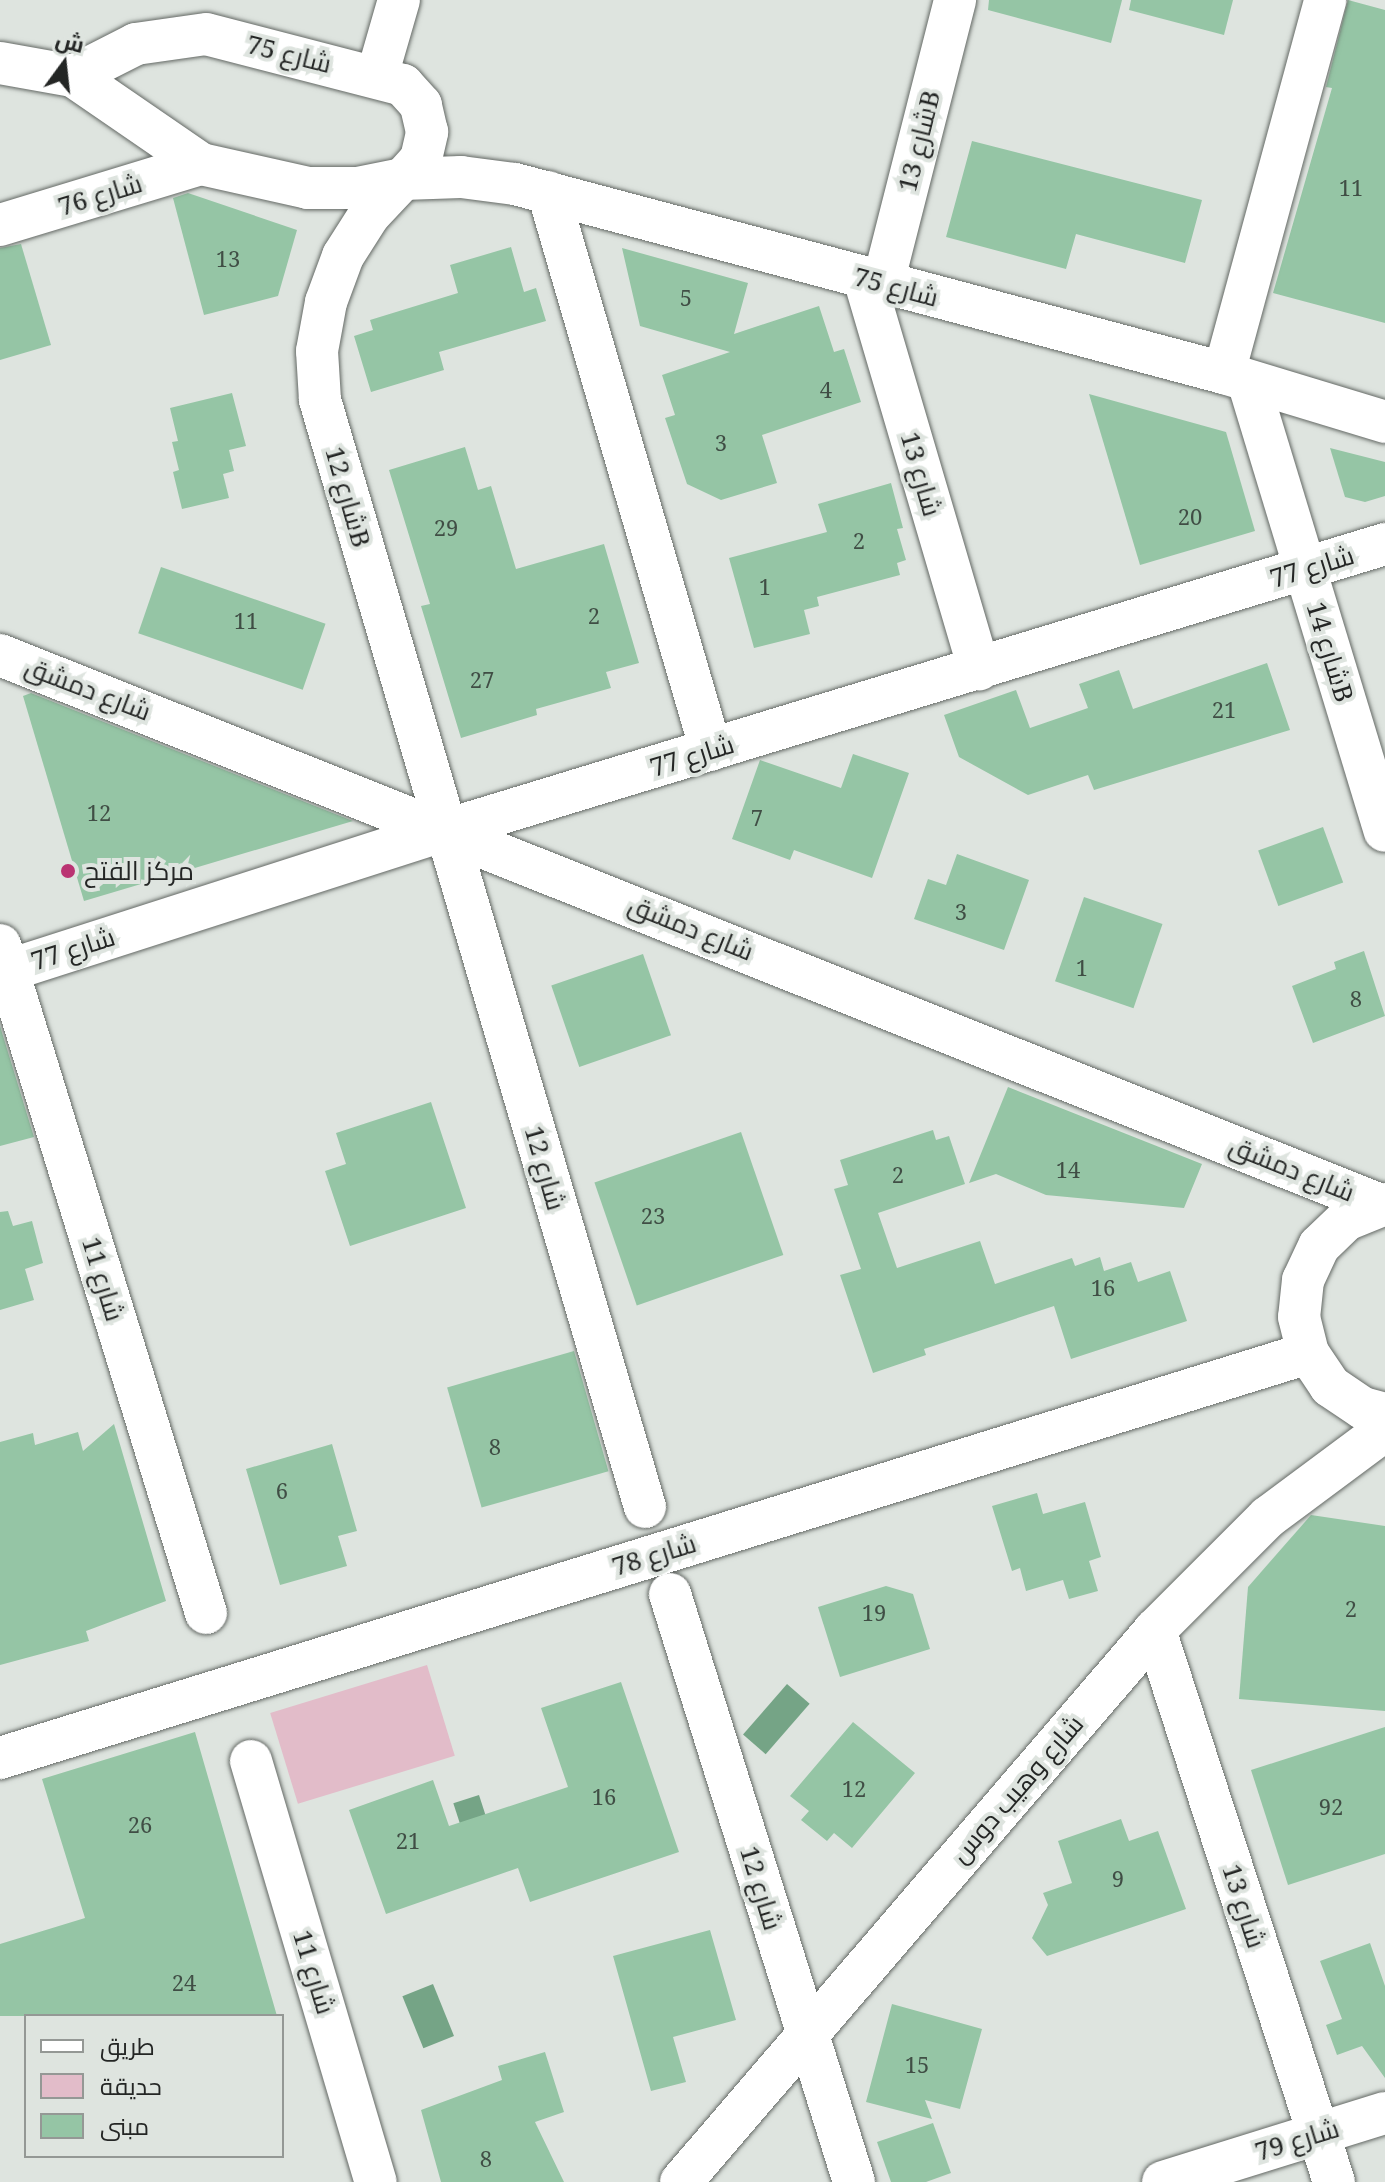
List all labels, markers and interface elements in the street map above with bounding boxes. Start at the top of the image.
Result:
text: ش [53,23,88,59]
north arrow [24,24,104,104]
street label: شارع 75 [243,28,335,80]
street label: شارع 13B [891,87,947,195]
street label: شارع 76 [54,167,146,223]
house number: 11 [1339,175,1363,201]
house number: 13 [216,246,240,272]
street label: شارع 75 [850,261,942,313]
house number: 5 [680,285,692,311]
house number: 4 [820,377,832,403]
street label: شارع 13 [894,428,948,520]
house number: 3 [715,430,727,456]
street label: شارع 12B [319,443,377,551]
house number: 20 [1178,504,1202,530]
house number: 29 [434,515,458,541]
house number: 2 [853,528,865,554]
street label: شارع 77 [1266,539,1358,595]
house number: 1 [759,574,771,600]
street label: شارع 14B [1300,598,1360,706]
house number: 2 [588,603,600,629]
house number: 11 [234,608,258,634]
street label: شارع دمشق [21,651,155,727]
house number: 27 [470,667,494,693]
house number: 21 [1212,697,1236,723]
street label: شارع 77 [646,728,738,784]
house number: 12 [87,800,111,826]
house number: 7 [751,805,763,831]
place label: مركز الفتح [84,855,194,887]
marker: مركز الفتح [59,862,77,880]
street label: شارع دمشق [624,889,758,967]
house number: 3 [955,899,967,925]
street label: شارع 77 [27,921,119,977]
house number: 1 [1076,955,1088,981]
house number: 8 [1350,986,1362,1012]
street label: شارع 12 [518,1122,572,1214]
street label: شارع دمشق [1225,1130,1359,1208]
house number: 14 [1056,1157,1080,1183]
house number: 2 [892,1162,904,1188]
house number: 23 [641,1203,665,1229]
street label: شارع 11 [75,1233,131,1325]
house number: 16 [1091,1275,1115,1301]
house number: 8 [489,1434,501,1460]
house number: 6 [276,1478,288,1504]
street label: شارع 78 [608,1527,700,1583]
house number: 2 [1345,1596,1357,1622]
house number: 19 [862,1600,886,1626]
street label: شارع وهيب دوس [944,1709,1090,1869]
house number: 12 [842,1776,866,1802]
house number: 16 [592,1784,616,1810]
house number: 92 [1319,1794,1343,1820]
house number: 26 [128,1812,152,1838]
house number: 21 [396,1828,420,1854]
street label: شارع 12 [733,1842,789,1934]
street label: شارع 13 [1216,1860,1272,1952]
house number: 9 [1112,1866,1124,1892]
street label: شارع 11 [286,1926,342,2018]
house number: 24 [172,1970,196,1996]
legend [24,2014,284,2158]
text: طريق [100,2029,155,2062]
house number: 15 [905,2052,929,2078]
text: حديقة [100,2069,162,2102]
text: مبنى [100,2109,149,2142]
street label: شارع 79 [1251,2112,1343,2168]
house number: 8 [480,2146,492,2172]

